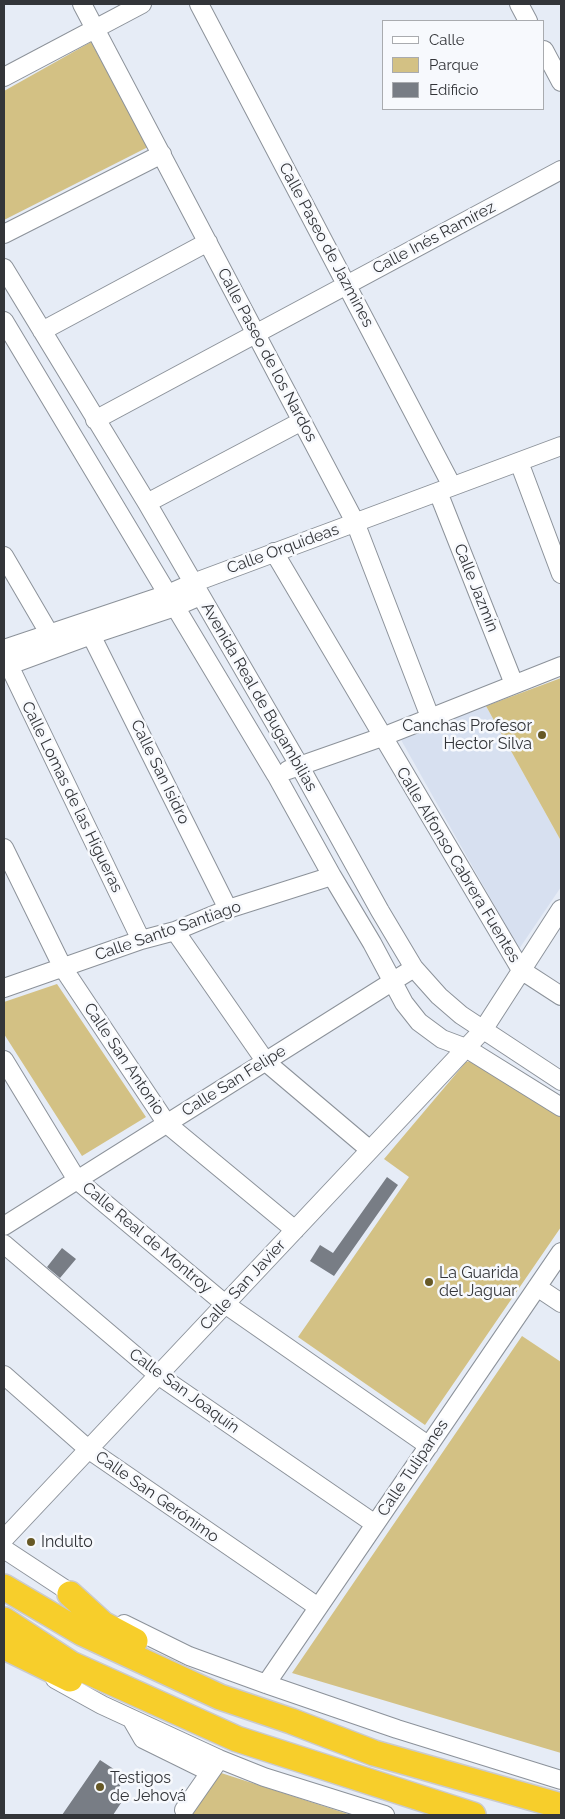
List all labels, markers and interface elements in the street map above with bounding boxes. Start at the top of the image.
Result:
legend [382,20,545,110]
text: Calle [429,31,464,49]
text: Parque [429,56,478,74]
text: Edificio [429,81,479,99]
street label: Calle Paseo de Jazmines [274,160,378,330]
street label: Calle Inés Ramírez [369,198,499,278]
street label: Calle Paseo de los Nardos [213,265,321,445]
street label: Calle Orquideas [224,520,342,578]
street label: Calle Jazmín [450,541,502,635]
street label: Avenida Real de Bugambilias [197,599,321,795]
street label: Calle Lomas de las Higueras [17,698,127,896]
place label: Canchas Profesor Hector Silva [402,716,532,754]
street label: Calle San Isidro [126,717,194,827]
marker: Canchas Profesor Hector Silva [536,729,548,741]
street label: Calle Alfonso Cabrera Fuentes [392,764,524,966]
street label: Calle Santo Santiago [93,897,243,965]
street label: Calle San Antonio [79,999,169,1119]
street label: Calle San Felipe [178,1041,290,1121]
street label: Calle Real de Montroy [78,1178,216,1298]
street label: Calle San Javier [196,1236,290,1334]
place label: La Guarida del Jaguar [439,1263,519,1301]
marker: La Guarida del Jaguar [423,1276,435,1288]
street label: Calle San Joaquín [125,1345,243,1437]
street label: Calle Tulipanes [374,1416,452,1520]
street label: Calle San Gerónimo [91,1447,223,1547]
place label: Indulto [41,1532,93,1552]
marker: Indulto [25,1536,37,1548]
place label: Testigos de Jehová [110,1768,186,1806]
marker: Testigos de Jehová [94,1781,106,1793]

